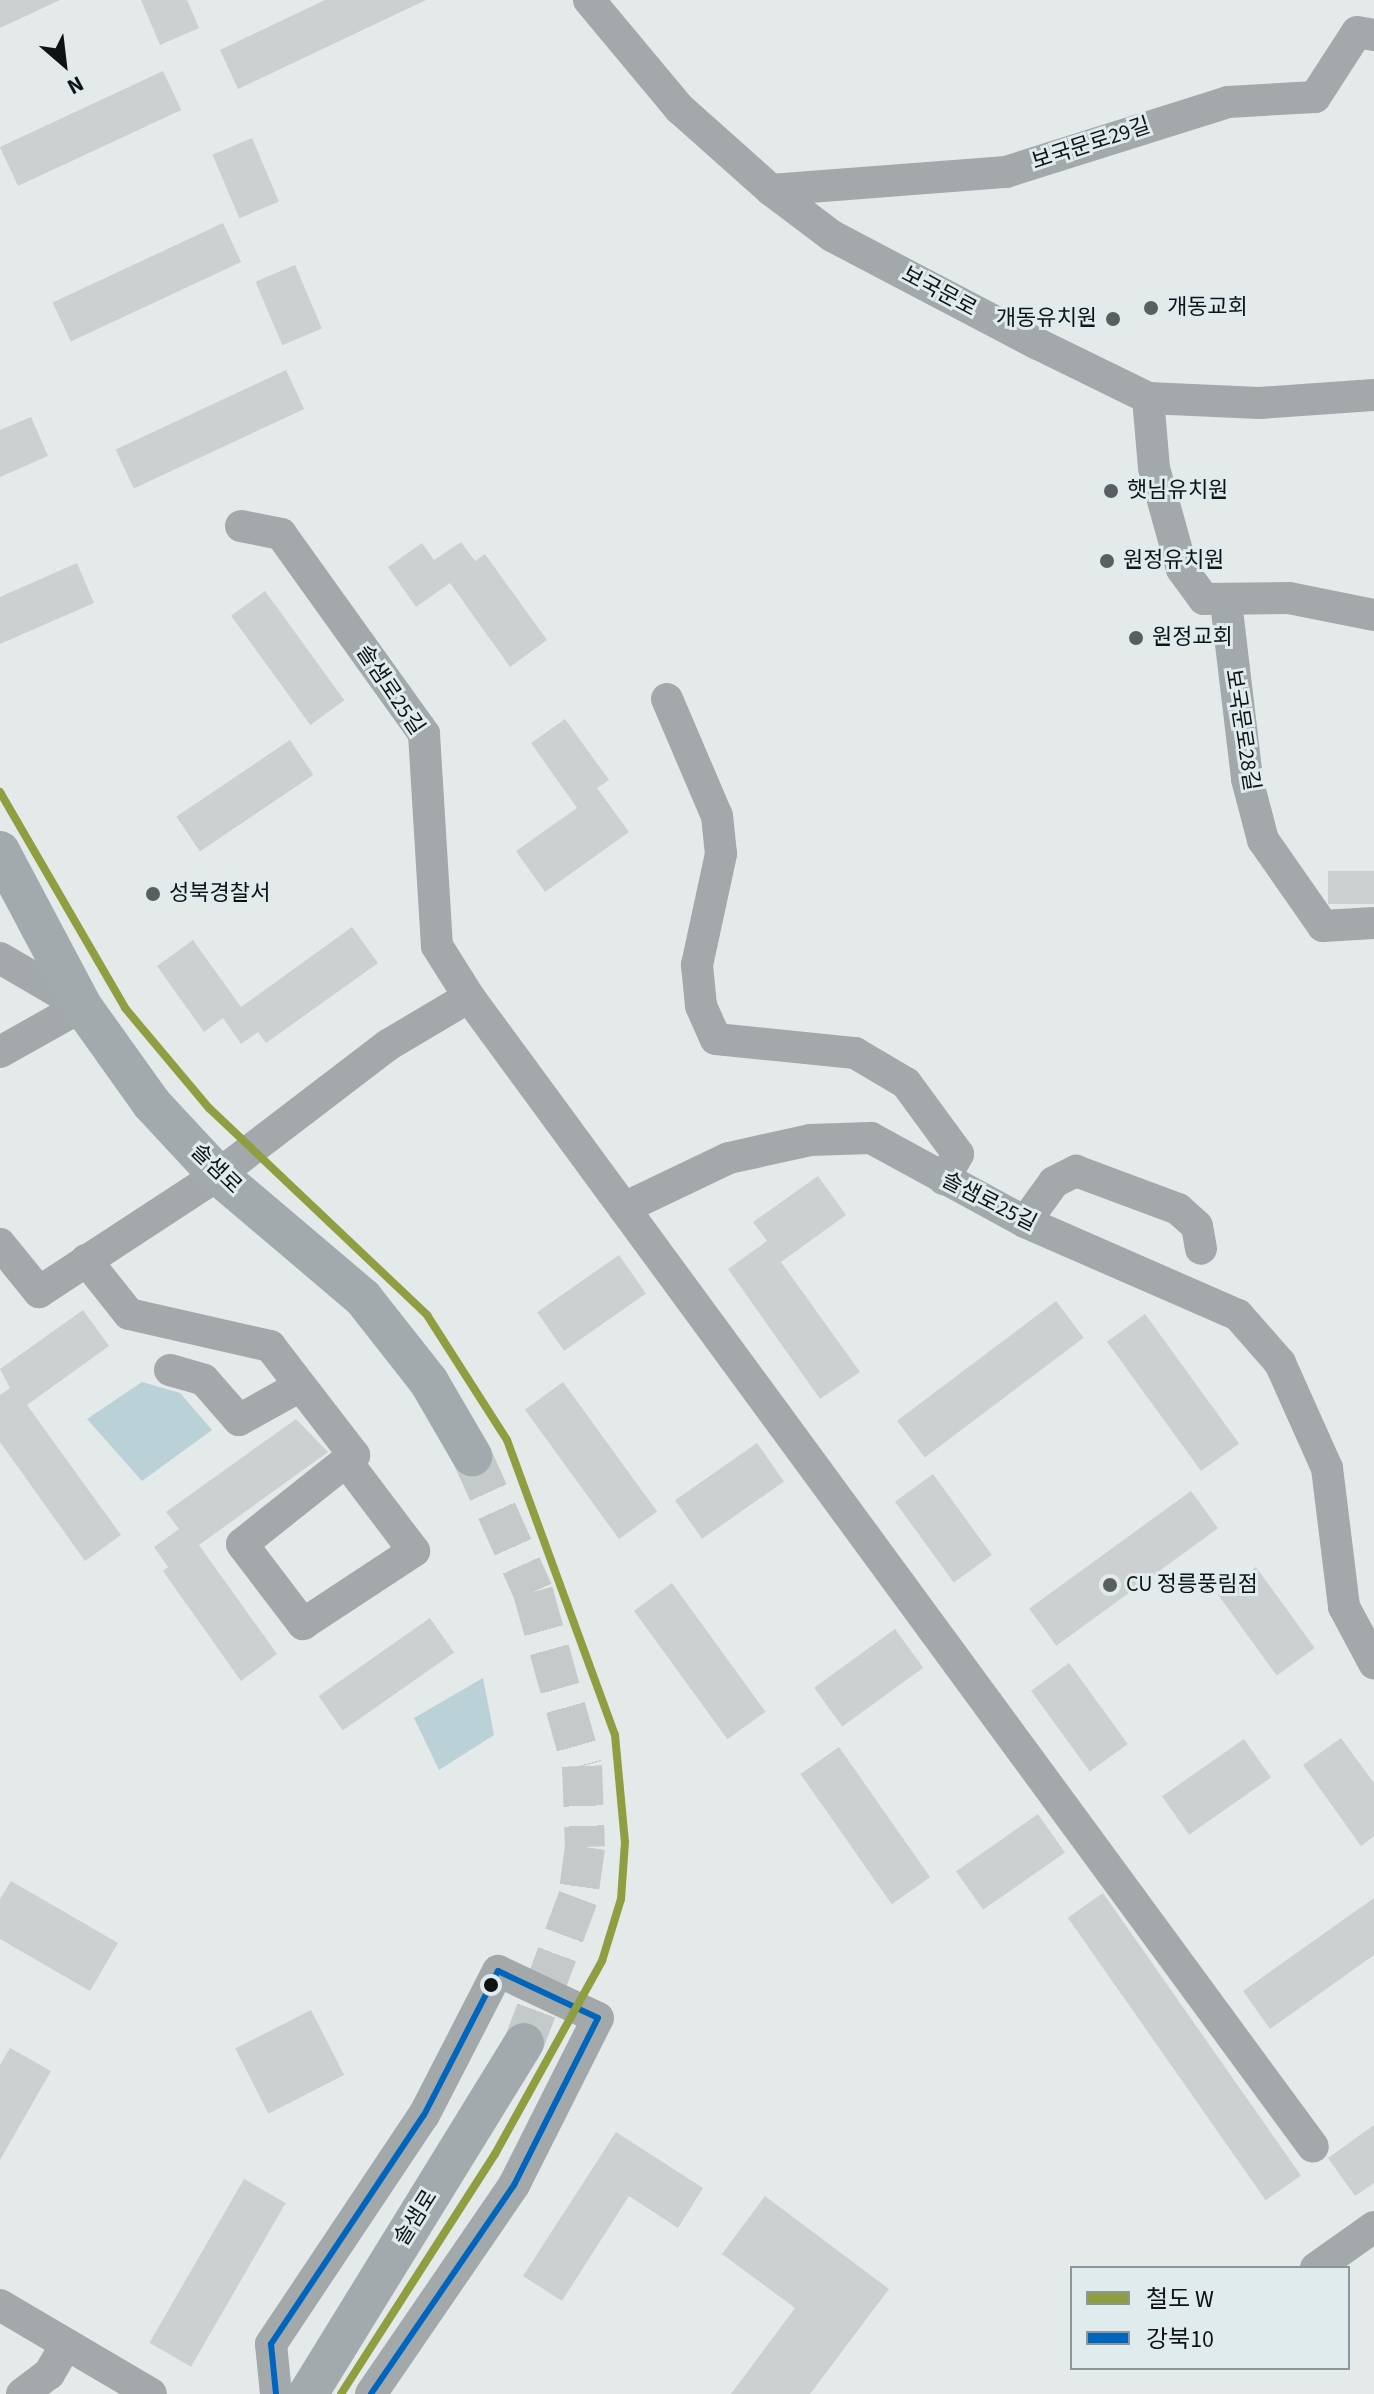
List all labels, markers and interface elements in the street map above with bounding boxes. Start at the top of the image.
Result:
north arrow [24,24,104,104]
text: N [61,68,89,103]
street label: 보국문로29길 [1028,112,1154,176]
street label: 보국문로 [897,261,981,323]
place label: 개동교회 [1167,295,1248,321]
marker: 개동교회 [1142,299,1160,317]
place label: 개동유치원 [996,306,1097,332]
marker: 개동유치원 [1104,310,1122,328]
place label: 햇님유치원 [1127,478,1228,504]
marker: 햇님유치원 [1102,482,1120,500]
place label: 원정유치원 [1123,548,1224,574]
marker: 원정유치원 [1098,552,1116,570]
place label: 원정교회 [1152,625,1233,651]
marker: 원정교회 [1127,629,1145,647]
street label: 솔샘로25길 [350,640,430,740]
street label: 보국문로28길 [1219,667,1265,793]
place label: 성북경찰서 [169,881,270,907]
marker: 성북경찰서 [144,885,162,903]
street label: 솔샘로 [185,1138,247,1200]
street label: 솔샘로25길 [937,1167,1041,1237]
place label: CU 정릉풍림점 [1126,1572,1258,1598]
marker: CU 정릉풍림점 [1101,1576,1119,1594]
unlabelled marker [483,1977,499,1993]
street label: 솔샘로 [389,2185,443,2251]
legend [1070,2266,1350,2370]
text: 철도 W [1146,2282,1214,2317]
text: 강북10 [1146,2322,1214,2357]

